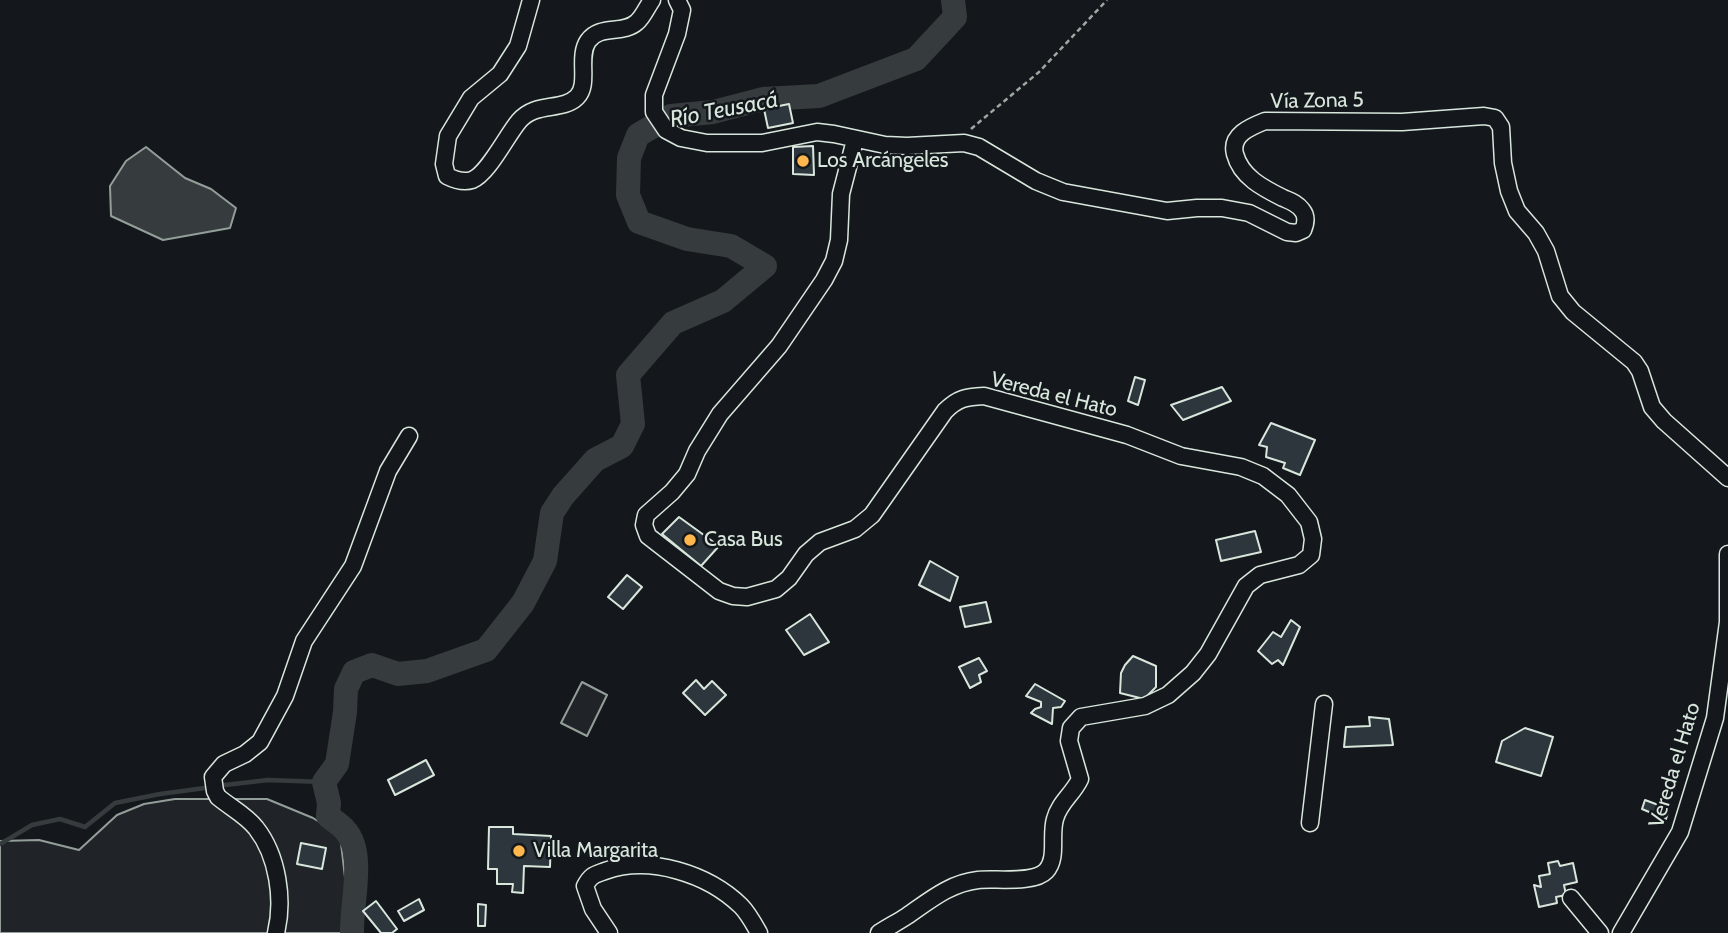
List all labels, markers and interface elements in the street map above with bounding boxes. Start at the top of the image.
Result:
water label: Río Teusacá [668,86,780,134]
street label: Vía Zona 5 [1270,88,1364,114]
place label: Los Arcángeles [817,148,948,174]
marker: Los Arcángeles [795,153,811,169]
street label: Vereda el Hato [988,367,1120,423]
place label: Casa Bus [704,527,783,553]
marker: Casa Bus [682,532,698,548]
street label: Vereda el Hato [1644,699,1706,831]
place label: Villa Margarita [533,838,658,864]
marker: Villa Margarita [511,843,527,859]

